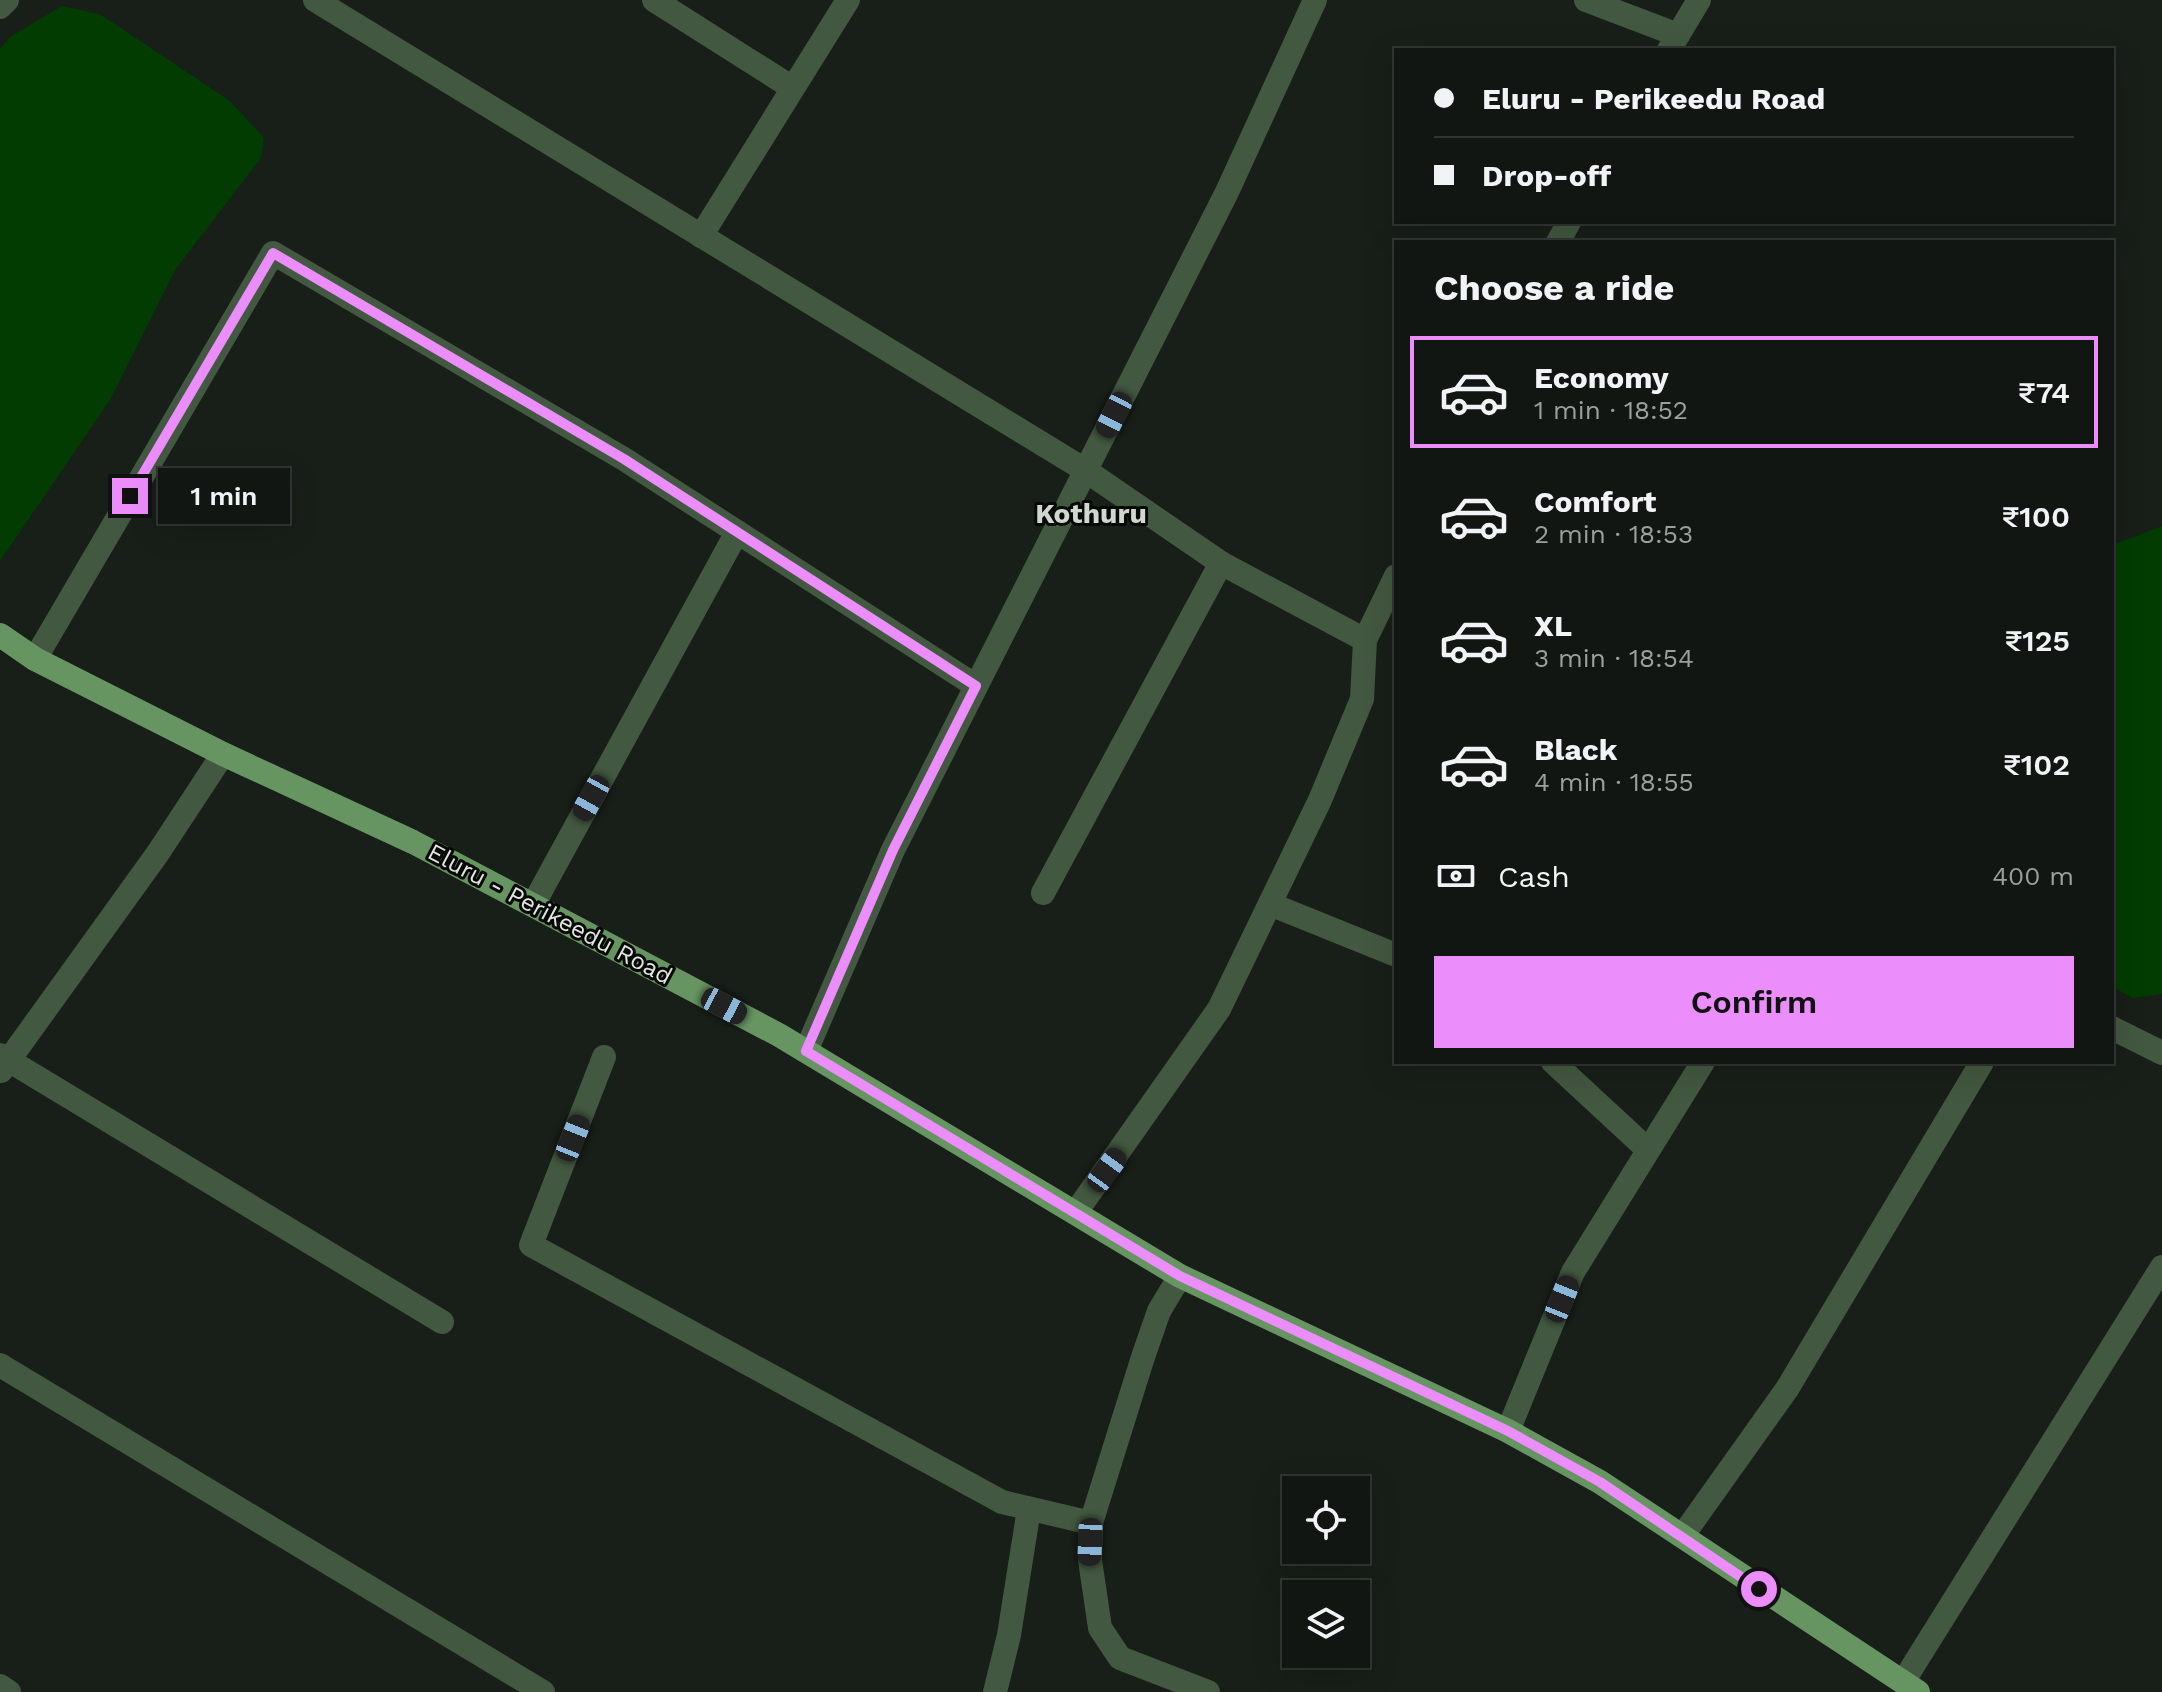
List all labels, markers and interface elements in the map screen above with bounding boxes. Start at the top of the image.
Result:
text: Eluru - Perikeedu Road [1482,81,1825,116]
text: Drop-off [1482,158,1611,193]
text: Choose a ride [1434,267,1674,309]
icon: car [1438,356,1510,428]
text: Economy [1534,360,1669,395]
text: ₹74 [2018,375,2070,410]
car [1092,388,1136,442]
text: 1 min · 18:52 [1534,395,1688,425]
callout: 1 min [158,468,290,524]
route end [112,478,148,514]
icon: car [1438,480,1510,552]
text: 1 min [191,481,257,511]
text: Comfort [1534,484,1656,519]
district label: Kothuru [1035,497,1147,530]
text: ₹100 [2002,499,2070,534]
text: 2 min · 18:53 [1534,519,1693,549]
icon: car [1438,604,1510,676]
text: XL [1534,608,1572,643]
text: ₹125 [2005,623,2070,658]
text: 3 min · 18:54 [1534,643,1694,673]
icon: car [1438,728,1510,800]
text: Black [1534,732,1618,767]
text: ₹102 [2003,747,2070,782]
text: 4 min · 18:55 [1534,767,1694,797]
car [569,771,613,825]
street label: Eluru - Perikeedu Road [423,838,677,990]
icon: cash [1434,854,1478,898]
text: Cash [1498,859,1570,894]
text: 400 m [1992,861,2074,891]
button: Confirm [1434,956,2074,1048]
car [697,984,751,1028]
car [553,1111,593,1165]
car [1083,1144,1131,1196]
car [1542,1272,1582,1326]
map controls [1282,1476,1370,1668]
button: locate [1282,1476,1370,1564]
car [1077,1518,1103,1566]
route start [1741,1571,1777,1607]
button: layers [1282,1580,1370,1668]

